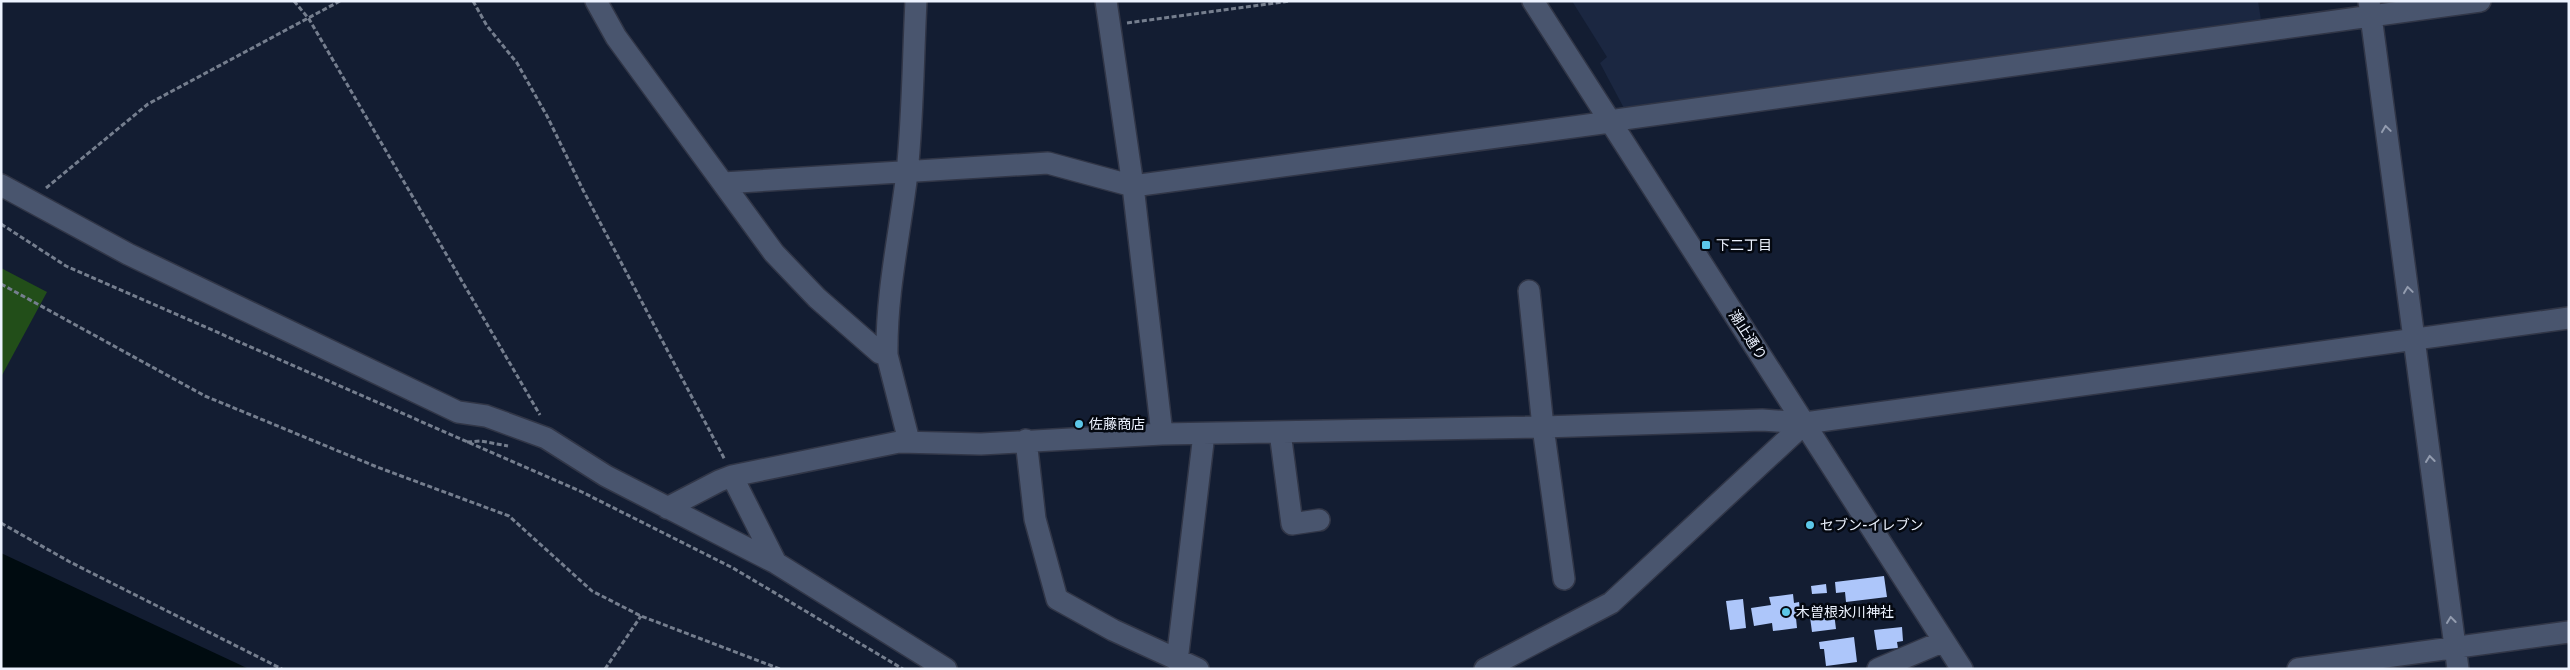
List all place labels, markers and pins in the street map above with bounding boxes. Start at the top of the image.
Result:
place label: 下二丁目 [1716,236,1772,254]
marker: 下二丁目 [1700,239,1712,251]
place label: 佐藤商店 [1089,415,1145,433]
marker: 佐藤商店 [1073,418,1085,430]
place label: セブン-イレブン [1820,516,1924,534]
marker: セブン-イレブン [1804,519,1816,531]
place label: 木曽根氷川神社 [1796,603,1894,621]
marker: 木曽根氷川神社 [1780,606,1792,618]

